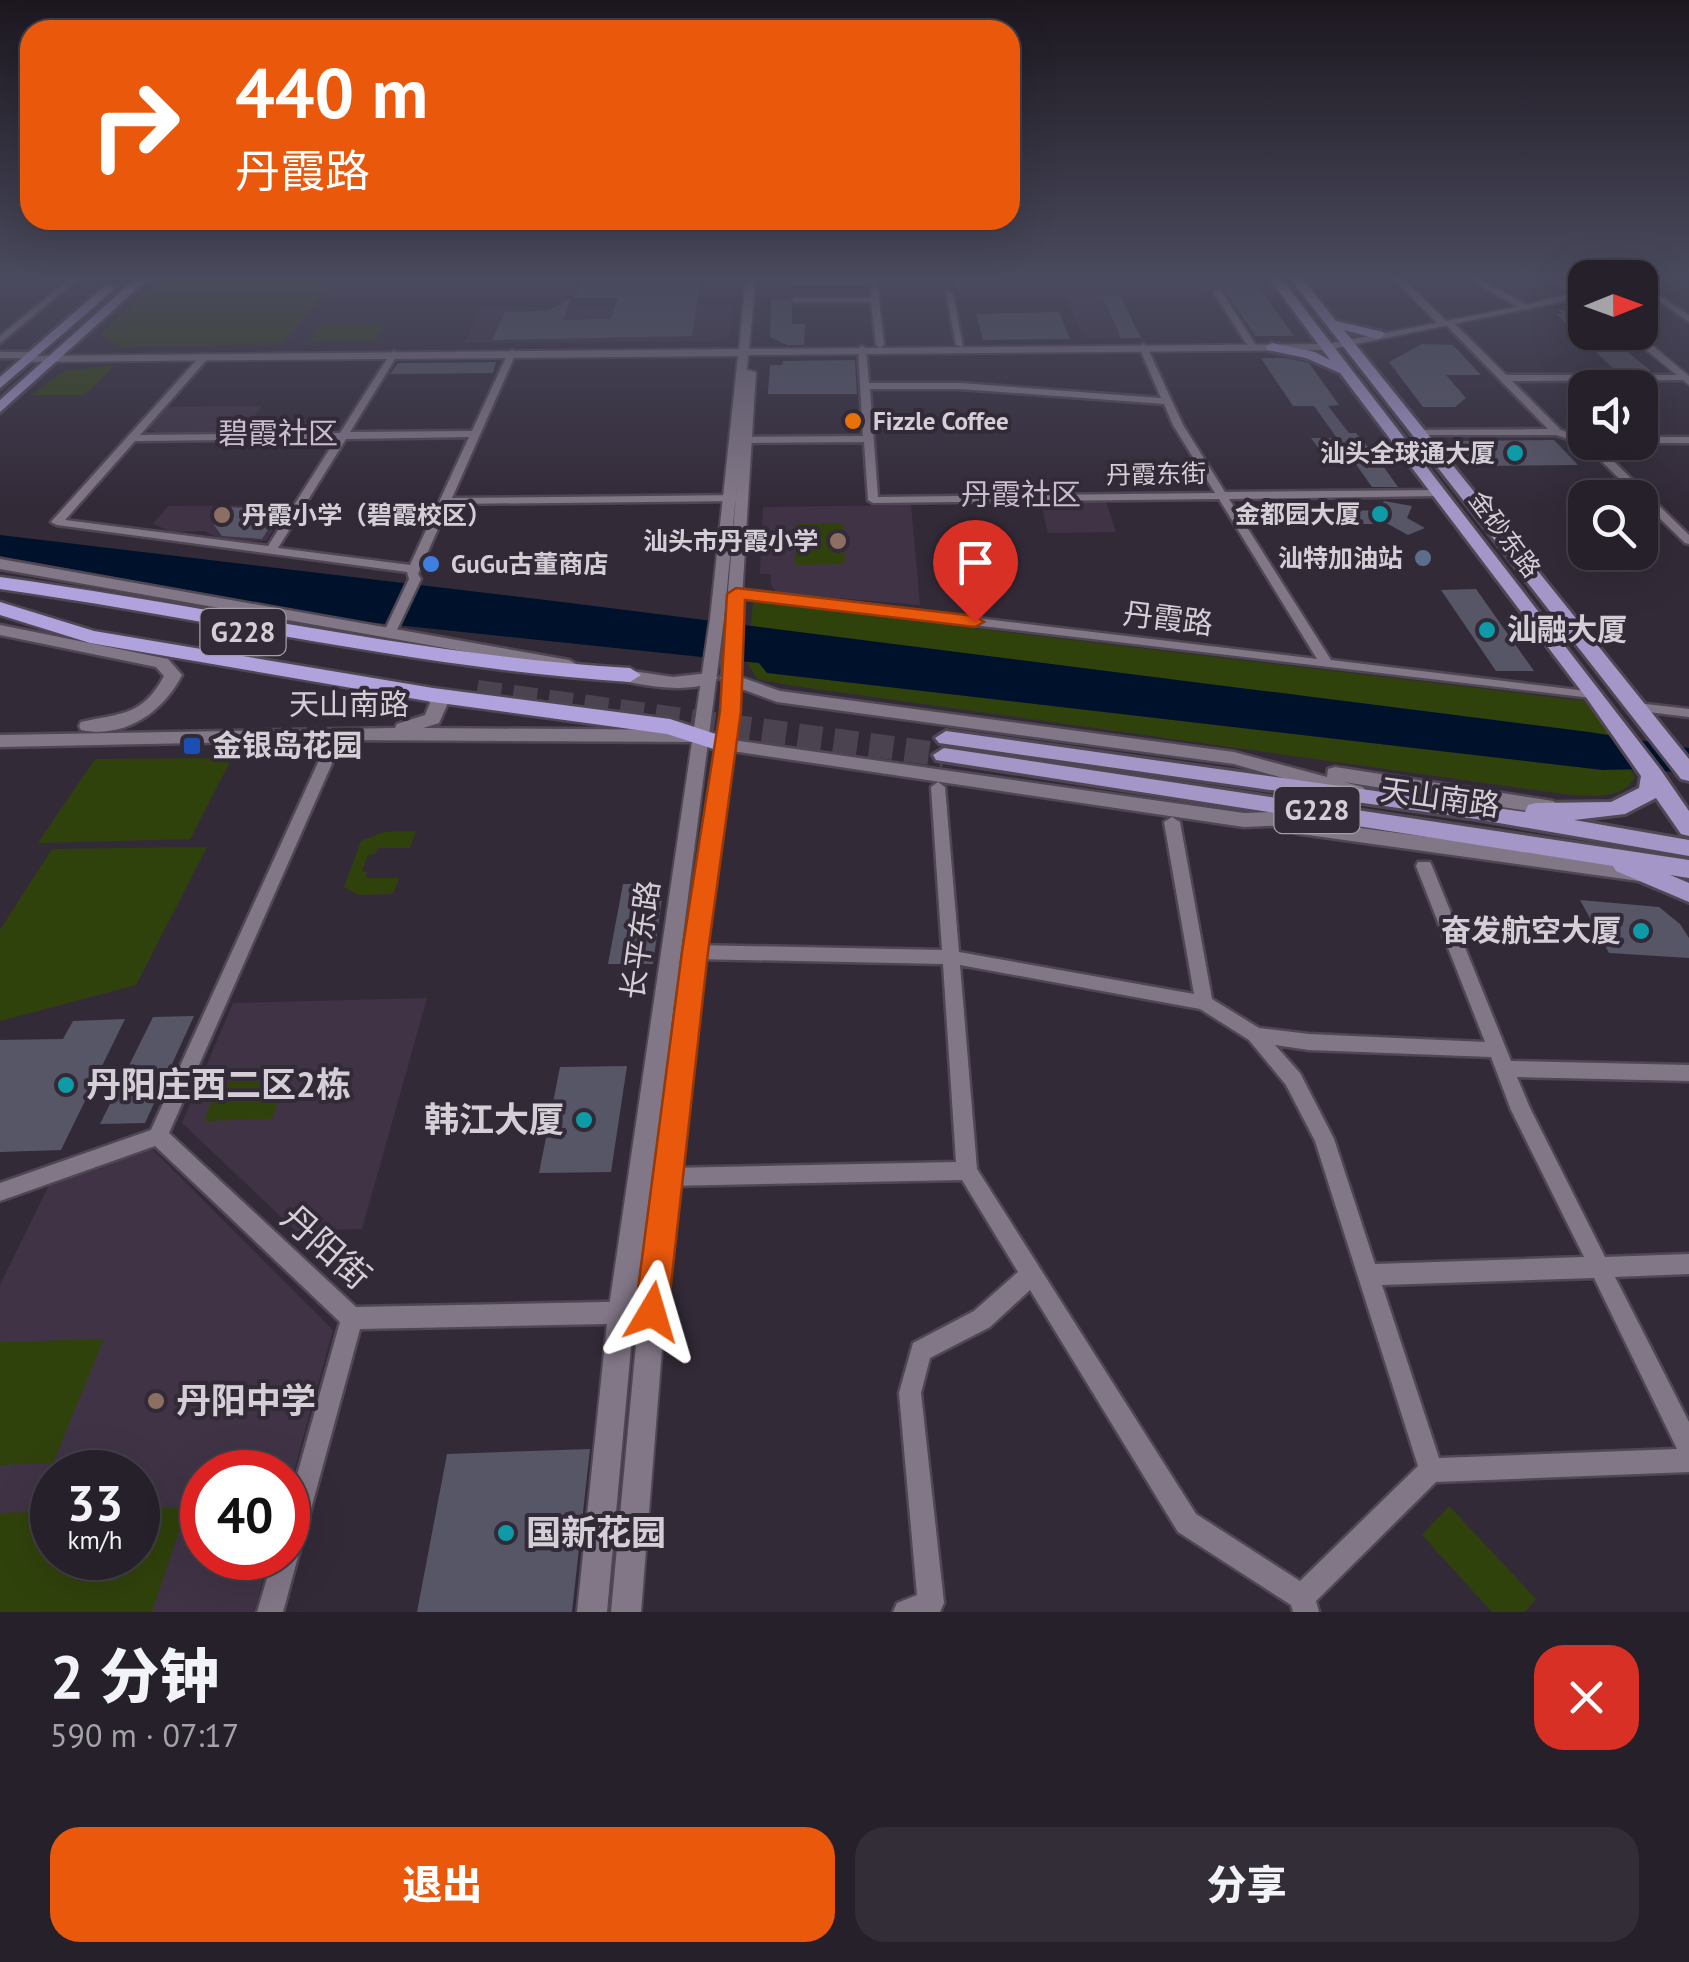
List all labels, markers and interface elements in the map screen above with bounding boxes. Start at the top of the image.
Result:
text: 440 m [235,47,428,137]
icon: right [70,60,200,190]
text: 丹霞路 [235,141,370,199]
north arrow [1568,260,1658,350]
map controls [1568,260,1658,570]
button: sound [1568,370,1658,460]
place label: Fizzle Coffee [873,405,1009,437]
marker: Fizzle Coffee [842,410,864,432]
district label: 碧霞社区 [218,413,338,452]
place label: 汕头全球通大厦 [1320,437,1495,469]
marker: 汕头全球通大厦 [1504,442,1526,464]
street label: 丹霞东街 [1106,457,1206,491]
district label: 丹霞社区 [961,474,1081,513]
button: search [1568,480,1658,570]
street label: 金砂东路 [1462,484,1548,584]
place label: 金都园大厦 [1235,498,1360,530]
place label: 丹霞小学（碧霞校区） [242,499,492,531]
marker: 金都园大厦 [1369,503,1391,525]
marker: 丹霞小学（碧霞校区） [211,504,233,526]
pin [933,520,1018,623]
place label: 汕头市丹霞小学 [643,525,818,557]
marker: 汕头市丹霞小学 [827,530,849,552]
icon: arrive [948,535,1003,590]
place label: 汕特加油站 [1278,542,1403,574]
marker: 汕特加油站 [1412,547,1434,569]
place label: GuGu古董商店 [451,548,608,580]
marker: GuGu古董商店 [420,553,442,575]
street label: 丹霞路 [1121,593,1215,642]
road number: G228 [200,609,286,655]
place label: 汕融大厦 [1507,609,1627,648]
marker: 汕融大厦 [1476,619,1498,641]
street label: 天山南路 [289,684,409,723]
place label: 金银岛花园 [212,725,362,764]
marker: 金银岛花园 [181,735,203,757]
street label: 天山南路 [1378,769,1502,824]
road number: G228 [1274,787,1360,833]
street label: 长平东路 [612,878,667,1002]
place label: 奋发航空大厦 [1441,910,1621,949]
marker: 奋发航空大厦 [1630,920,1652,942]
place label: 丹阳庄西二区2栋 [86,1061,351,1107]
marker: 丹阳庄西二区2栋 [55,1074,77,1096]
place label: 韩江大厦 [424,1096,564,1142]
marker: 韩江大厦 [573,1109,595,1131]
street label: 丹阳街 [272,1194,381,1298]
position arrow [600,1260,704,1364]
place label: 丹阳中学 [176,1377,316,1423]
marker: 丹阳中学 [145,1390,167,1412]
speed limit sign: 40 [180,1450,310,1580]
text: 33 [67,1470,123,1535]
place label: 国新花园 [526,1509,666,1555]
marker: 国新花园 [495,1522,517,1544]
text: km/h [68,1524,122,1556]
text: 2 分钟 [50,1637,219,1715]
button: close [1534,1645,1639,1750]
text: 590 m · 07:17 [50,1714,239,1756]
button: 退出 [50,1827,835,1942]
button: 分享 [855,1827,1639,1942]

